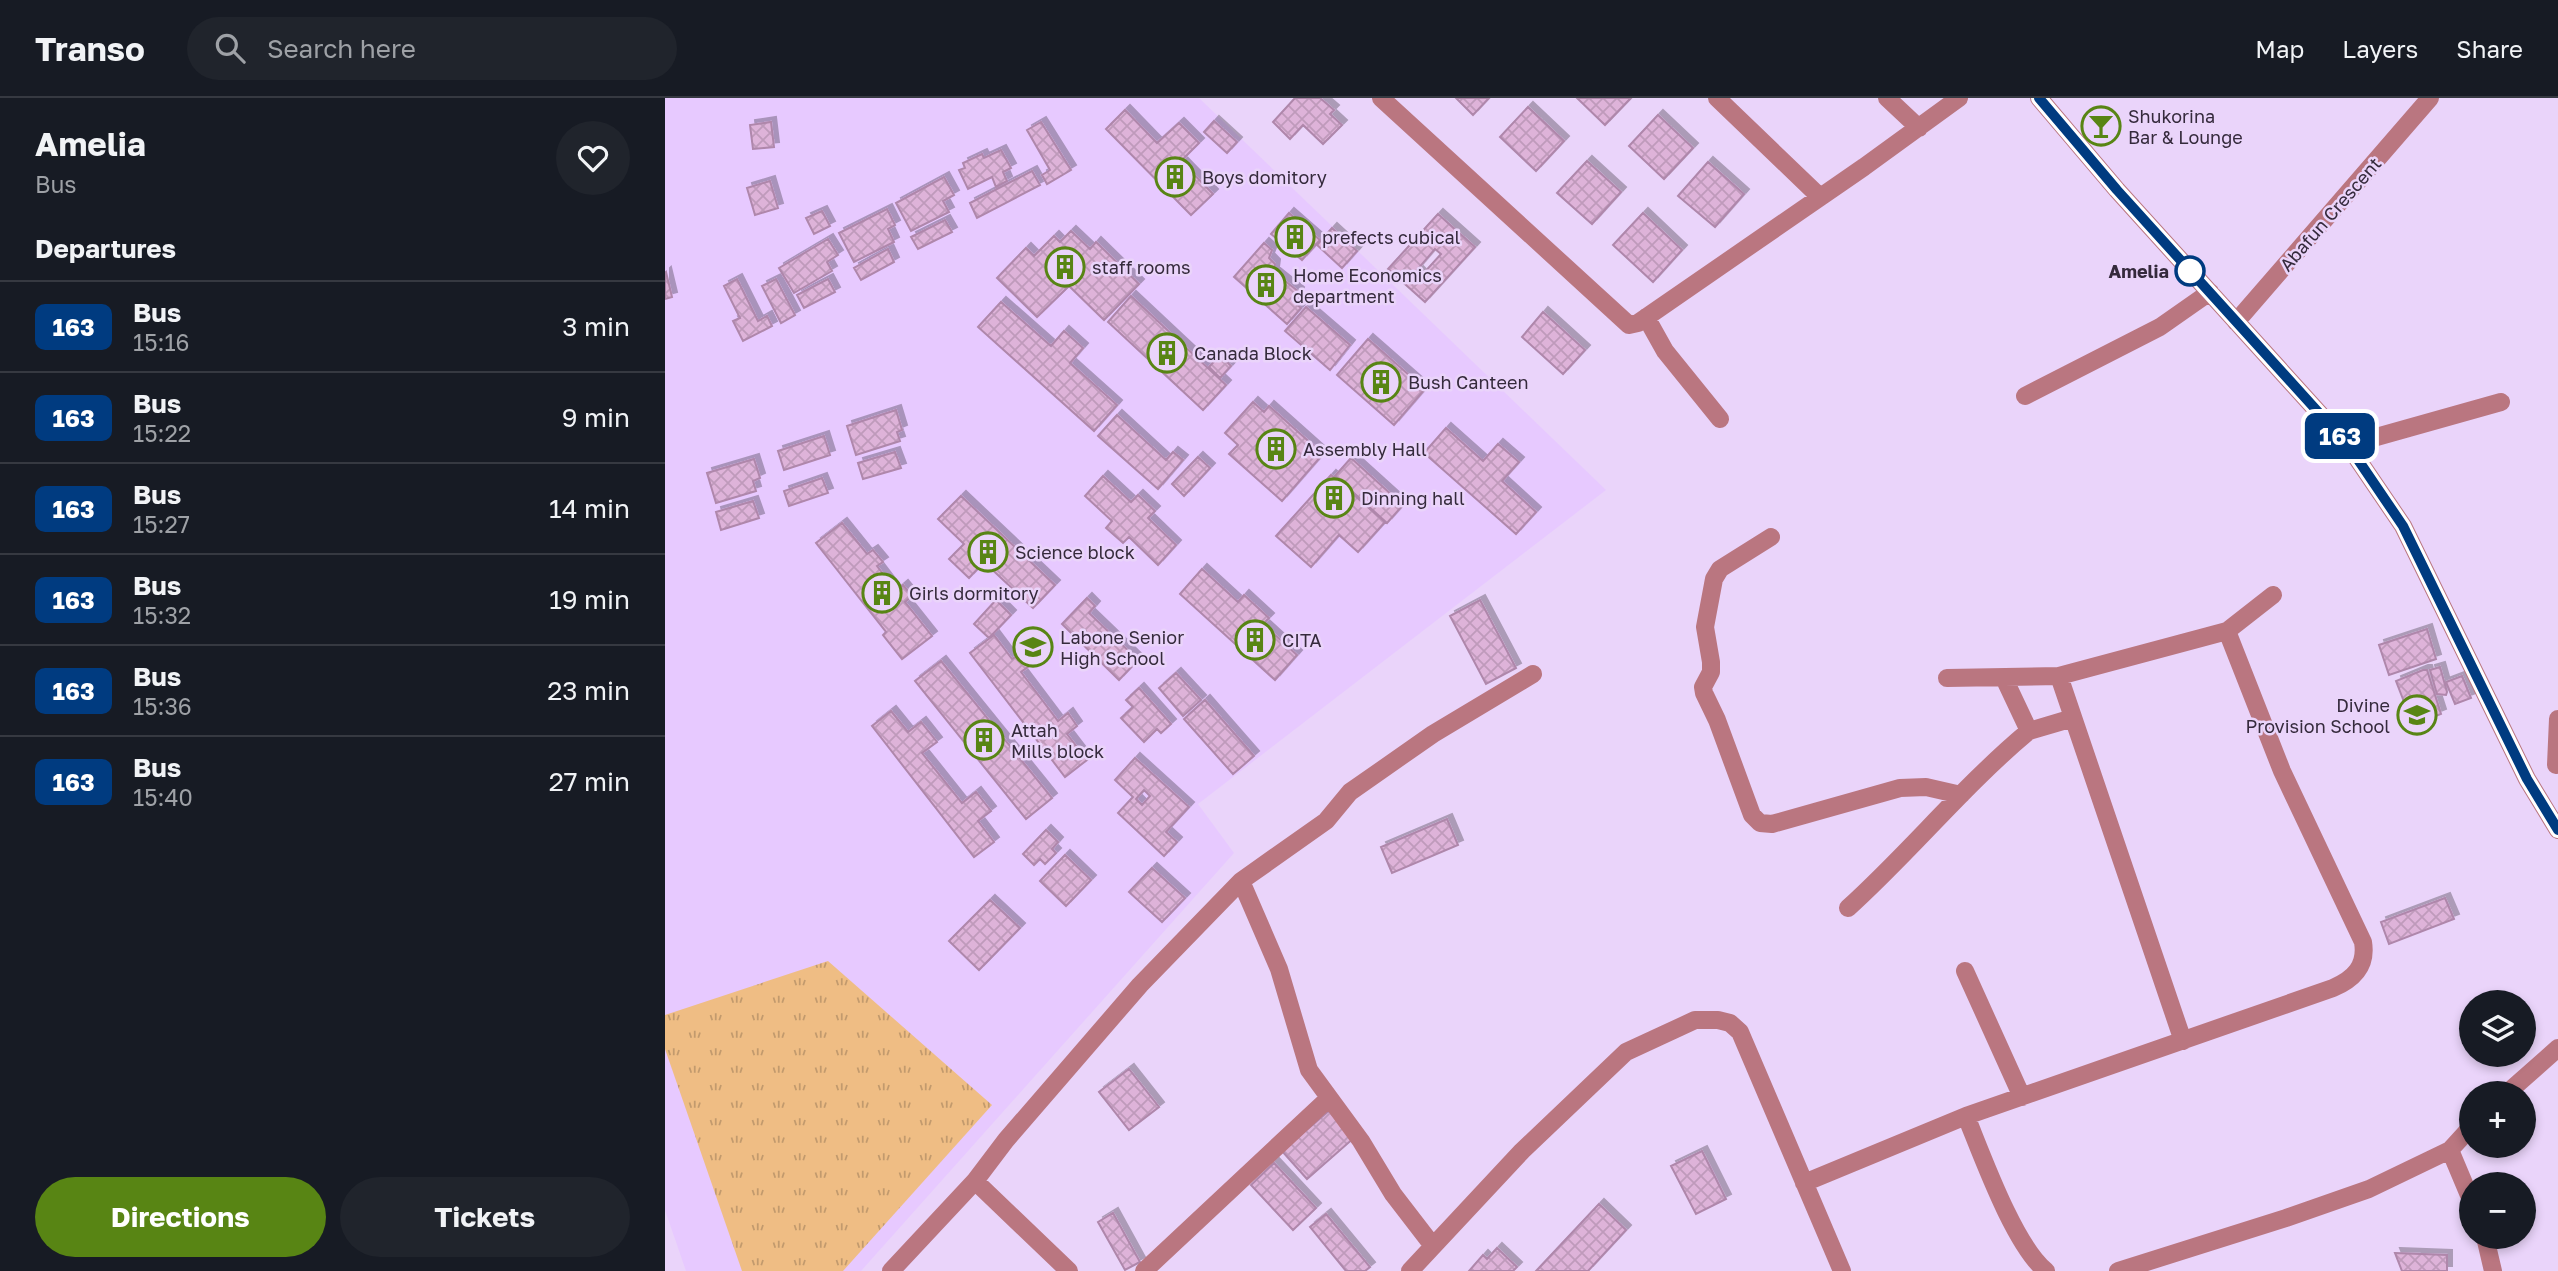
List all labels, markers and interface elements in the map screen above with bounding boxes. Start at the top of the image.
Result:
search box [187,17,677,80]
text: Transo [35,29,145,68]
icon: search [211,29,249,67]
text: Search here [267,33,416,64]
text: Map [2255,34,2304,63]
text: Layers [2342,34,2418,63]
text: Share [2456,34,2523,63]
bar icon: Shukorina Bar & Lounge [2080,105,2122,147]
place label: Shukorina Bar & Lounge [2128,105,2243,148]
button: heart [556,121,630,195]
text: Amelia [35,124,146,163]
street label: Abafun Crescent [2275,153,2385,275]
building icon: Boys domitory [1154,156,1196,198]
place label: Boys domitory [1202,166,1327,188]
text: Bus [35,170,77,198]
building icon: prefects cubical [1274,216,1316,258]
place label: prefects cubical [1322,226,1461,248]
text: Departures [35,233,176,264]
building icon: staff rooms [1044,246,1086,288]
place label: staff rooms [1092,256,1191,278]
marker: Amelia [2175,256,2205,286]
place label: Amelia [2108,260,2169,282]
building icon: Home Economics department [1245,264,1287,306]
place label: Home Economics department [1293,264,1442,307]
text: Bus [133,297,181,328]
text: 3 min [562,311,630,342]
text: 163 [52,312,95,341]
text: 15:16 [133,328,189,356]
building icon: Canada Block [1146,332,1188,374]
place label: Canada Block [1194,342,1312,364]
building icon: Bush Canteen [1360,361,1402,403]
place label: Bush Canteen [1408,371,1529,393]
text: Bus [133,388,181,419]
text: 9 min [562,402,630,433]
text: 163 [52,403,95,432]
line badge: 163 [2300,413,2380,459]
text: 15:22 [133,419,191,447]
text: 163 [2319,421,2361,450]
building icon: Assembly Hall [1255,428,1297,470]
place label: Assembly Hall [1303,438,1427,460]
building icon: Dinning hall [1313,477,1355,519]
text: Bus [133,479,181,510]
place label: Dinning hall [1361,487,1465,509]
text: 14 min [549,493,630,524]
text: 163 [52,494,95,523]
text: 15:27 [133,510,190,538]
building icon: Science block [967,531,1009,573]
place label: Science block [1015,541,1135,563]
text: Bus [133,570,181,601]
building icon: Girls dormitory [861,572,903,614]
place label: Girls dormitory [909,582,1039,604]
text: 19 min [549,584,630,615]
text: 163 [52,585,95,614]
text: 15:32 [133,601,191,629]
building icon: CITA [1234,619,1276,661]
school or university icon: Labone Senior High School [1012,626,1054,668]
place label: Labone Senior High School [1060,626,1184,669]
place label: CITA [1282,629,1322,651]
text: Bus [133,661,181,692]
text: 23 min [547,675,630,706]
text: 163 [52,676,95,705]
text: 15:36 [133,692,192,720]
place label: Divine Provision School [2246,694,2390,737]
school or university icon: Divine Provision School [2396,694,2438,736]
building icon: Attah Mills block [963,719,1005,761]
place label: Attah Mills block [1011,719,1104,762]
text: Bus [133,752,181,783]
text: 27 min [549,766,630,797]
text: 163 [52,767,95,796]
text: 15:40 [133,783,193,811]
map controls [2459,990,2536,1249]
button: layers [2459,990,2536,1067]
button: + [2459,1081,2536,1158]
button: − [2459,1172,2536,1249]
button: Directions [35,1177,326,1257]
button: Tickets [340,1177,630,1257]

